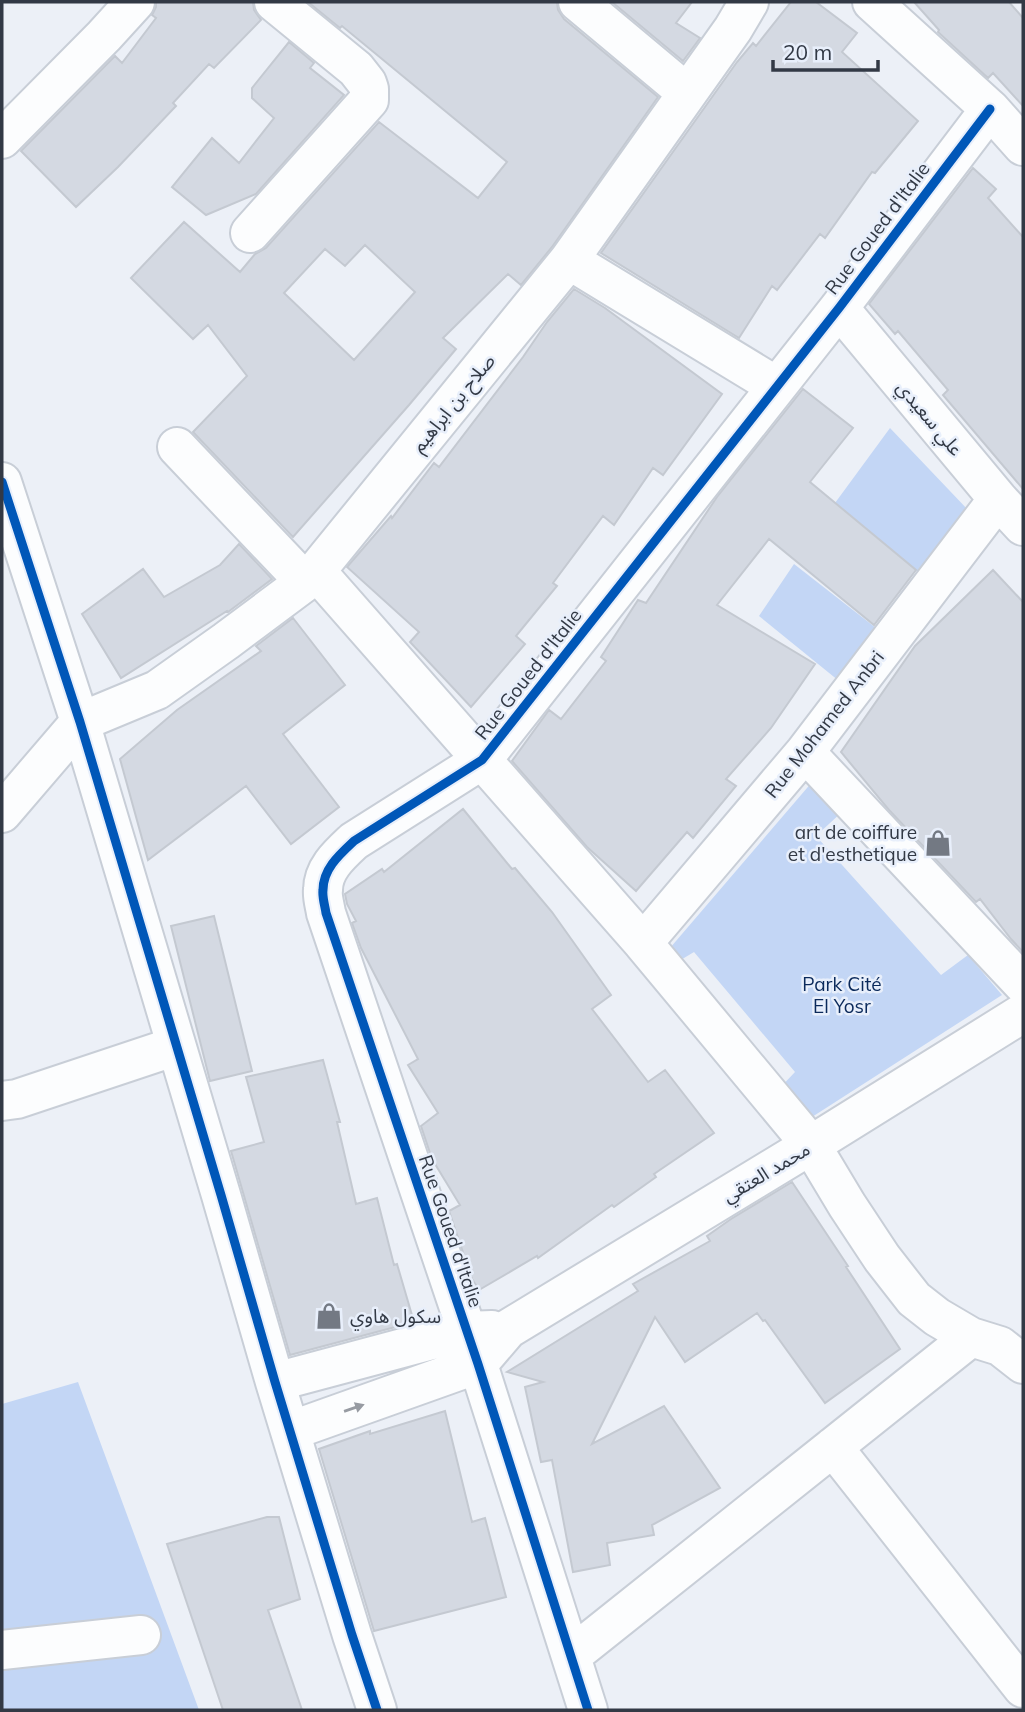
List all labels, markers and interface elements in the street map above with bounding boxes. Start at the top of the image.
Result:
scale bar [773,28,878,72]
text: 20 m [783,39,832,65]
street label: Rue Goued d'Italie [819,157,935,299]
street label: صلاح بن ابراهيم [406,349,502,459]
street label: علي سعيدي [889,376,968,463]
street label: Rue Goued d'Italie [469,604,587,744]
street label: Rue Mohamed Anbri [759,646,889,802]
place label: art de coiffure et d'esthetique [788,820,917,866]
shop icon: art de coiffure et d'esthetique [923,828,953,858]
park label: Park Cité El Yosr [802,972,882,1018]
street label: محمد العتقي [718,1136,816,1210]
street label: Rue Goued d'Italie [414,1152,488,1310]
shop icon: سكول هاوي [314,1301,344,1331]
place label: سكول هاوي [350,1304,441,1331]
one-way arrow [343,1402,364,1413]

